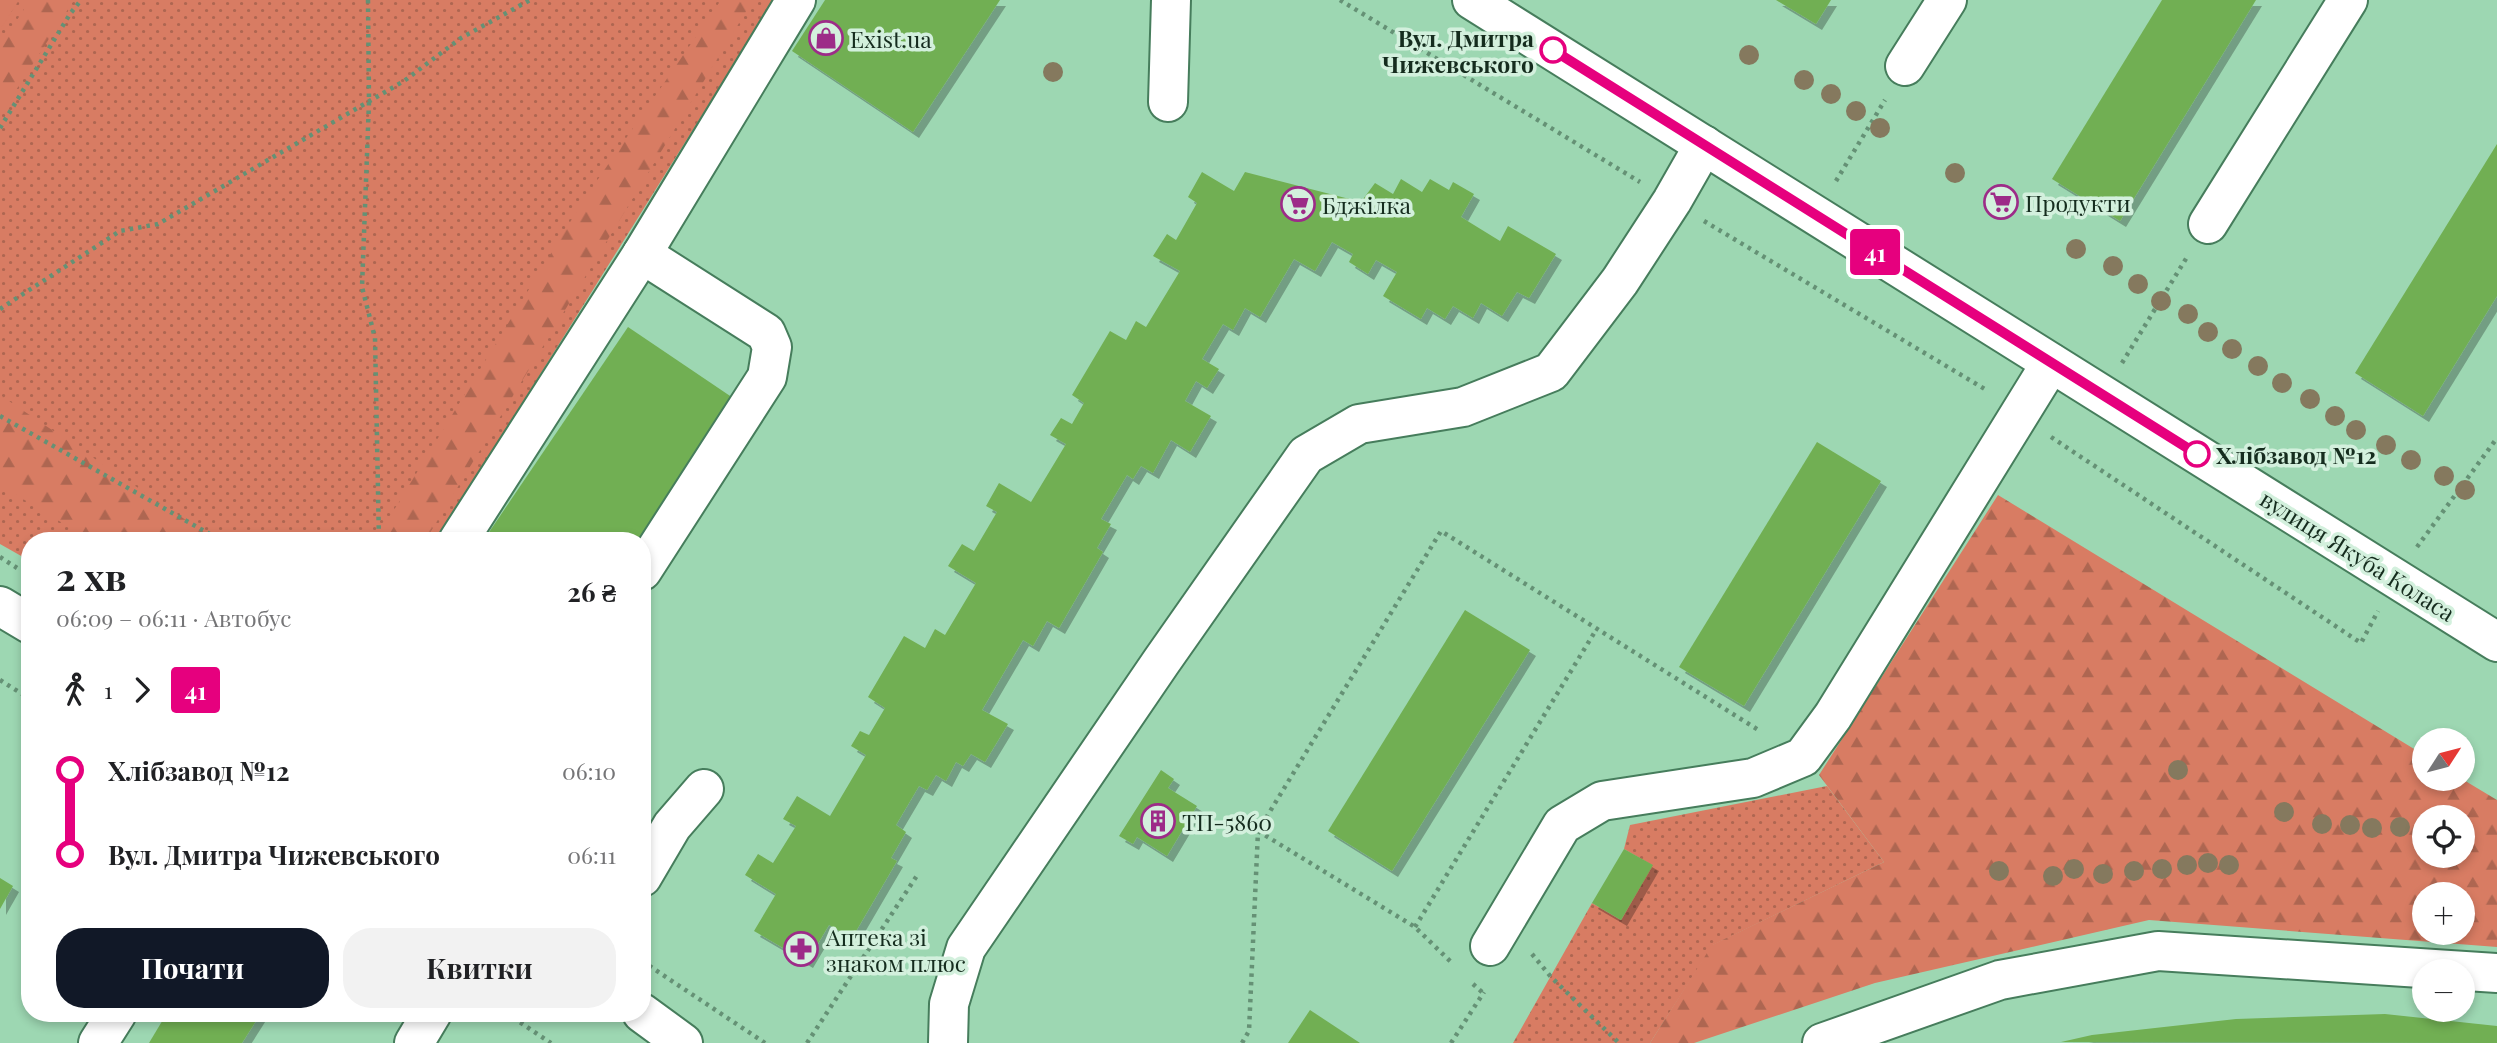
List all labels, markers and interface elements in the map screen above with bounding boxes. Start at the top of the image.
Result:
shop icon: Exist.ua [807,19,845,57]
place label: Вул. Дмитра Чижевського [1382,22,1534,79]
place label: Exist.ua [850,23,932,54]
marker: Вул. Дмитра Чижевського [1540,37,1566,63]
supermarket icon: Продукти [1982,183,2020,221]
supermarket icon: Бджілка [1279,185,1317,223]
place label: Продукти [2025,187,2131,218]
place label: Бджілка [1322,189,1411,220]
line badge: 41 [1843,229,1906,275]
text: 41 [1864,236,1886,268]
place label: Хлібзавод №12 [2216,439,2377,470]
marker: Хлібзавод №12 [2184,441,2210,467]
street label: вулиця Якуба Коласа [2255,482,2462,628]
text: 2 хв [56,550,126,601]
text: 26 ₴ [567,574,616,609]
text: 06:09 – 06:11 · Автобус [56,602,291,633]
icon: walk [56,671,94,709]
icon: forward [123,671,161,709]
text: 1 [104,674,113,705]
text: 41 [185,674,206,706]
north arrow [2412,728,2474,791]
map controls [2412,728,2475,1022]
text: Хлібзавод №12 [108,753,290,788]
text: 06:10 [562,755,616,786]
building icon: ТП-5860 [1139,802,1177,840]
button: locate [2412,805,2475,868]
place label: ТП-5860 [1182,806,1272,837]
text: Вул. Дмитра Чижевського [108,837,440,872]
text: 06:11 [567,839,616,870]
button: + [2412,882,2475,945]
place label: Аптека зі знаком плюс [825,921,966,978]
button: Почати [56,928,329,1008]
button: Квитки [343,928,616,1008]
pharmacy icon: Аптека зі знаком плюс [782,930,820,968]
button: − [2412,959,2475,1022]

